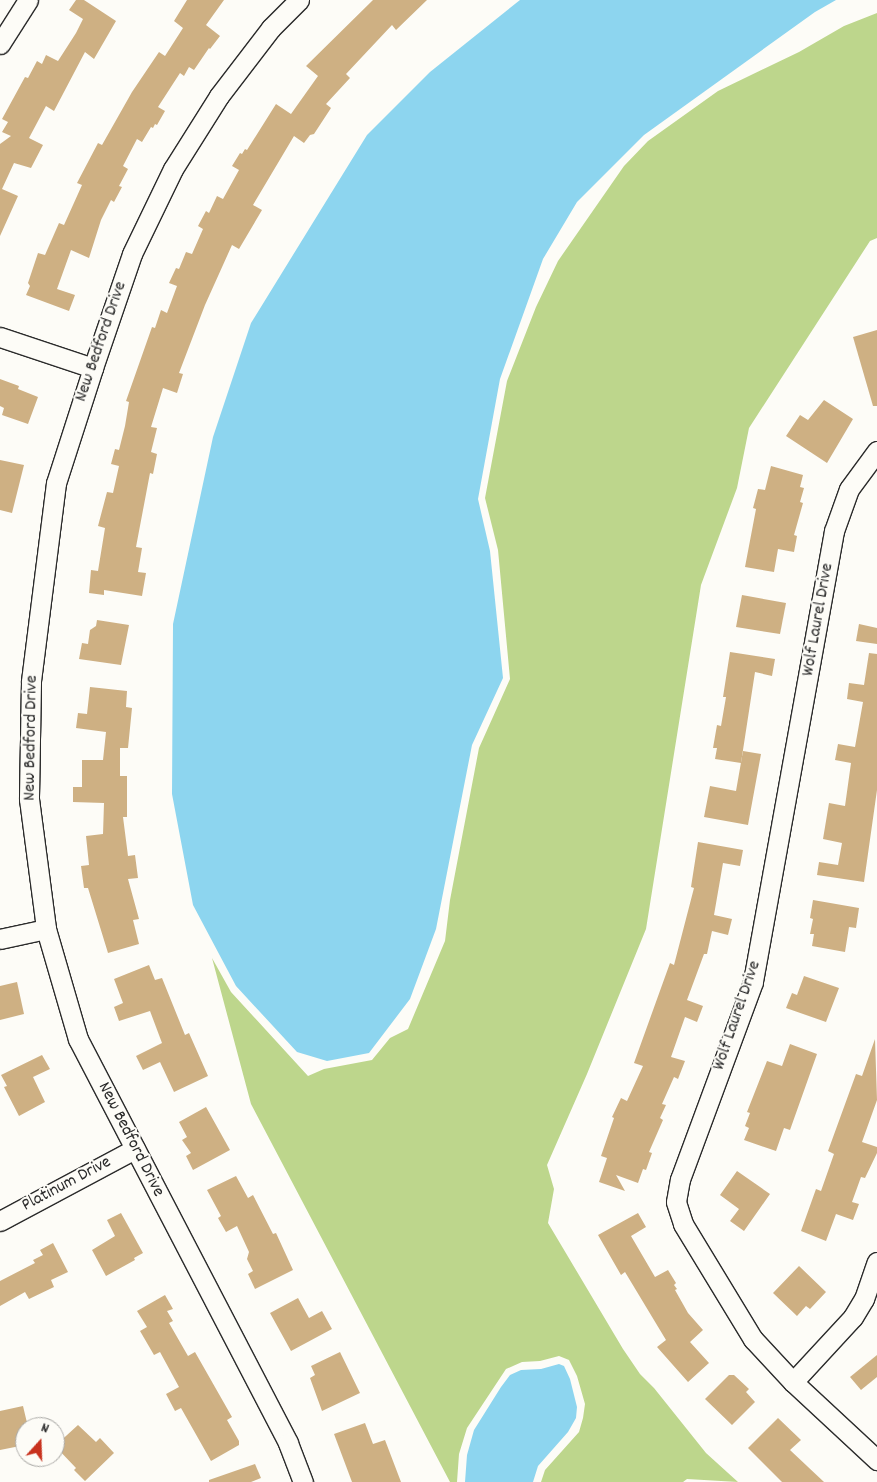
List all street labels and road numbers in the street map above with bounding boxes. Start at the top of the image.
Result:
street label: New Bedford Drive [71,279,133,405]
street label: Wolf Laurel Drive [798,562,840,678]
street label: New Bedford Drive [20,675,44,801]
street label: Wolf Laurel Drive [709,958,767,1074]
street label: New Bedford Drive [92,1079,168,1201]
street label: Platinum Drive [19,1152,115,1218]

